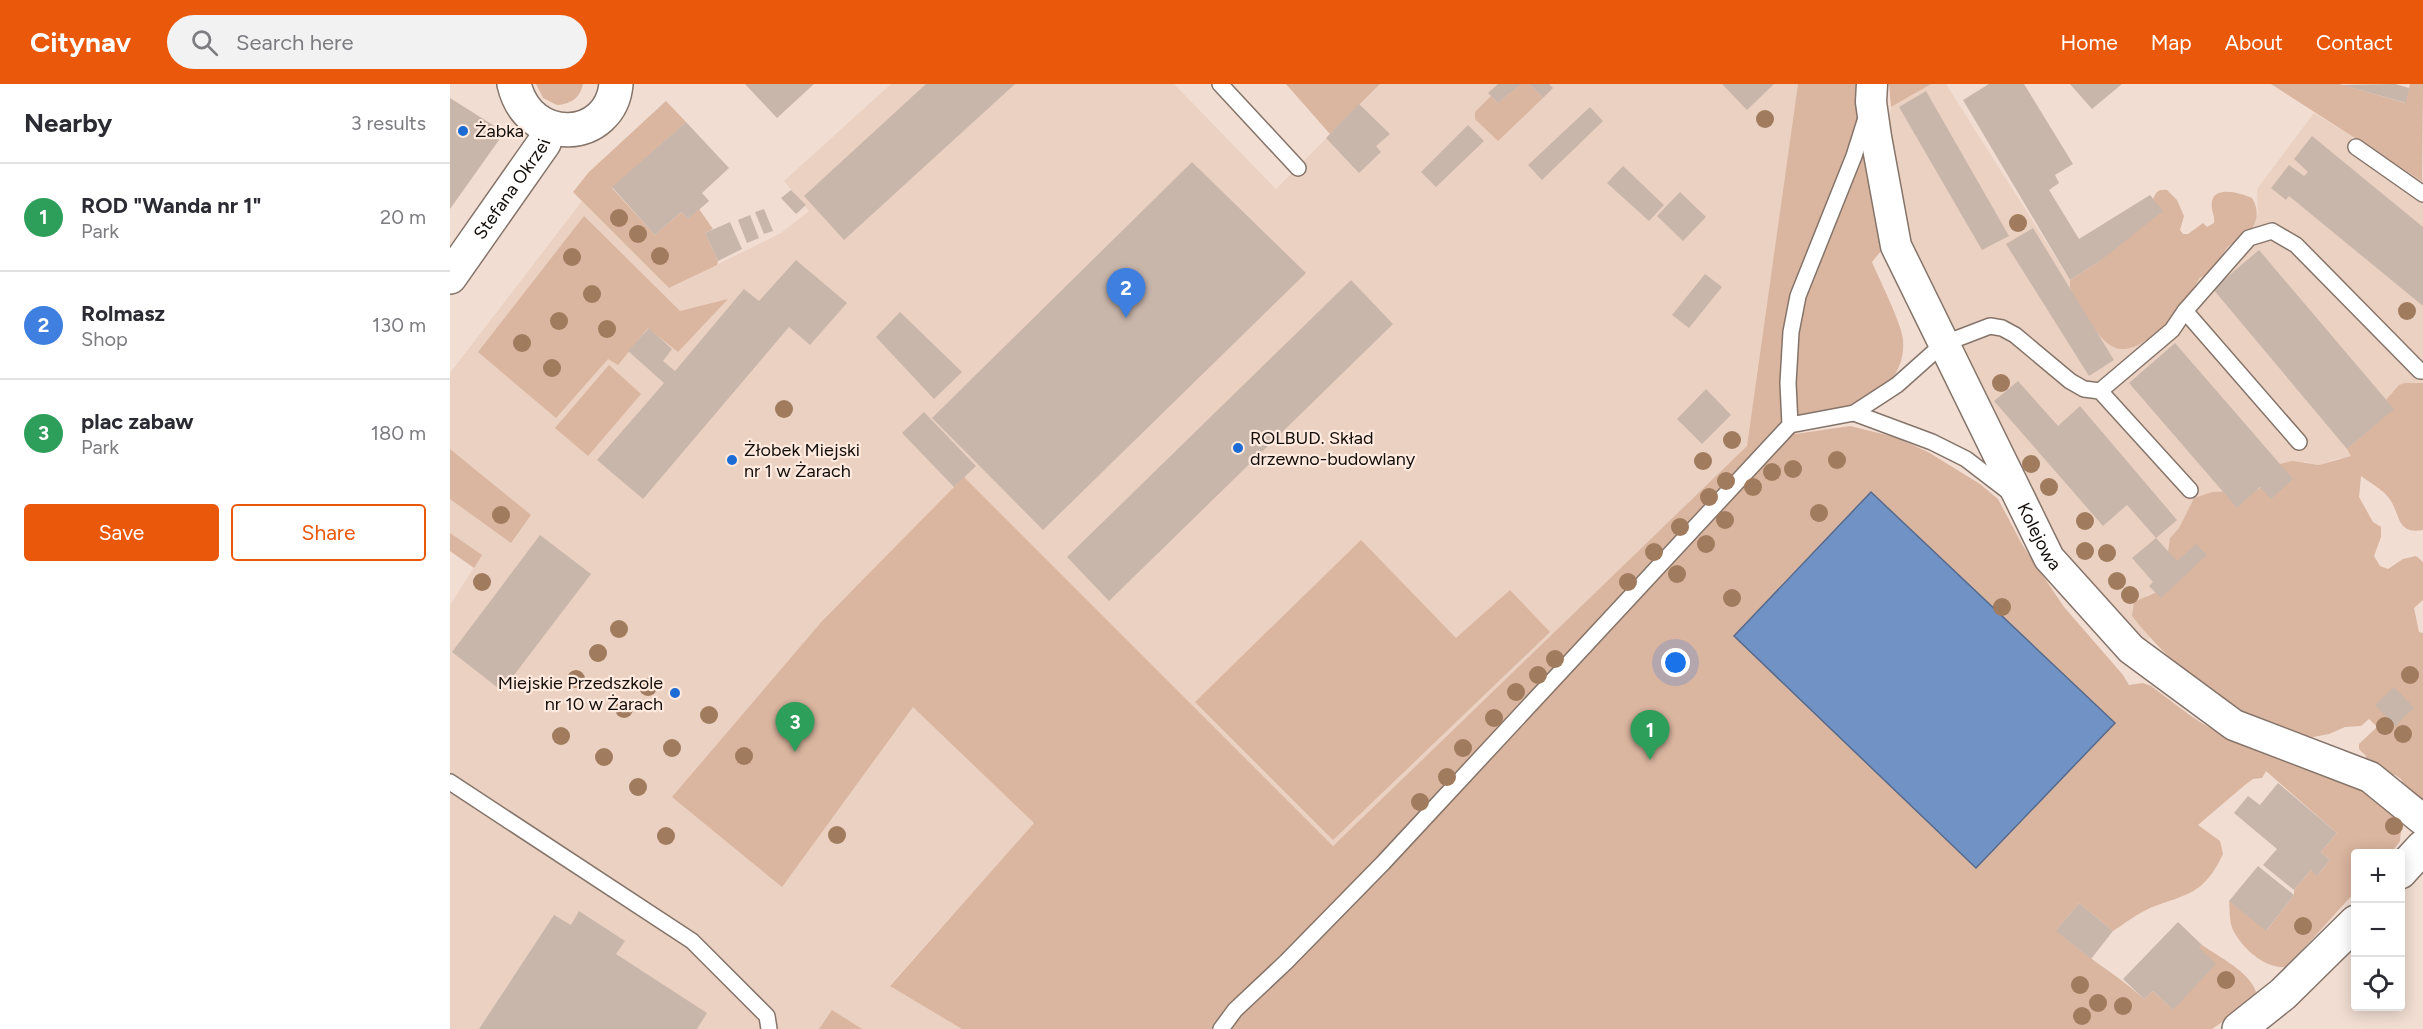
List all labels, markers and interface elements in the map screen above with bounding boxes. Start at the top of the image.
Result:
search box [167,15,587,69]
text: Citynav [30,25,131,59]
icon: search [188,26,221,59]
text: Search here [236,29,354,56]
text: Home [2061,30,2118,55]
text: Map [2151,30,2192,55]
text: About [2225,30,2283,55]
text: Contact [2316,30,2393,55]
text: Nearby [24,107,112,139]
text: 3 results [351,111,426,135]
place label: Żabka [475,120,524,142]
marker: Żabka [456,124,470,138]
street label: Stefana Okrzei [469,136,556,244]
text: ROD "Wanda nr 1" [81,192,262,219]
text: 1 [39,205,48,229]
text: 20 m [380,205,426,229]
text: Park [81,219,119,243]
pin: 2 [1106,268,1146,318]
text: Rolmasz [81,300,165,327]
text: 2 [38,313,49,337]
text: 130 m [372,313,426,337]
text: Shop [81,327,128,351]
text: plac zabaw [81,408,194,435]
text: 3 [38,421,49,445]
text: 180 m [371,421,426,445]
place label: ROLBUD. Skład drzewno-budowlany [1250,427,1416,470]
text: Park [81,435,119,459]
place label: Żłobek Miejski nr 1 w Żarach [744,439,860,482]
marker: ROLBUD. Skład drzewno-budowlany [1231,441,1245,455]
marker: Żłobek Miejski nr 1 w Żarach [725,453,739,467]
street label: Kolejowa [2013,499,2066,575]
button: Save [24,504,219,561]
button: Share [231,504,426,561]
your location [1661,648,1690,677]
place label: Miejskie Przedszkole nr 10 w Żarach [498,672,663,715]
marker: Miejskie Przedszkole nr 10 w Żarach [668,686,682,700]
pin: 3 [776,702,814,752]
pin: 1 [1630,710,1670,760]
map controls [2351,849,2405,1011]
button: + [2351,849,2405,903]
button: − [2351,903,2405,957]
button: locate [2351,957,2405,1011]

